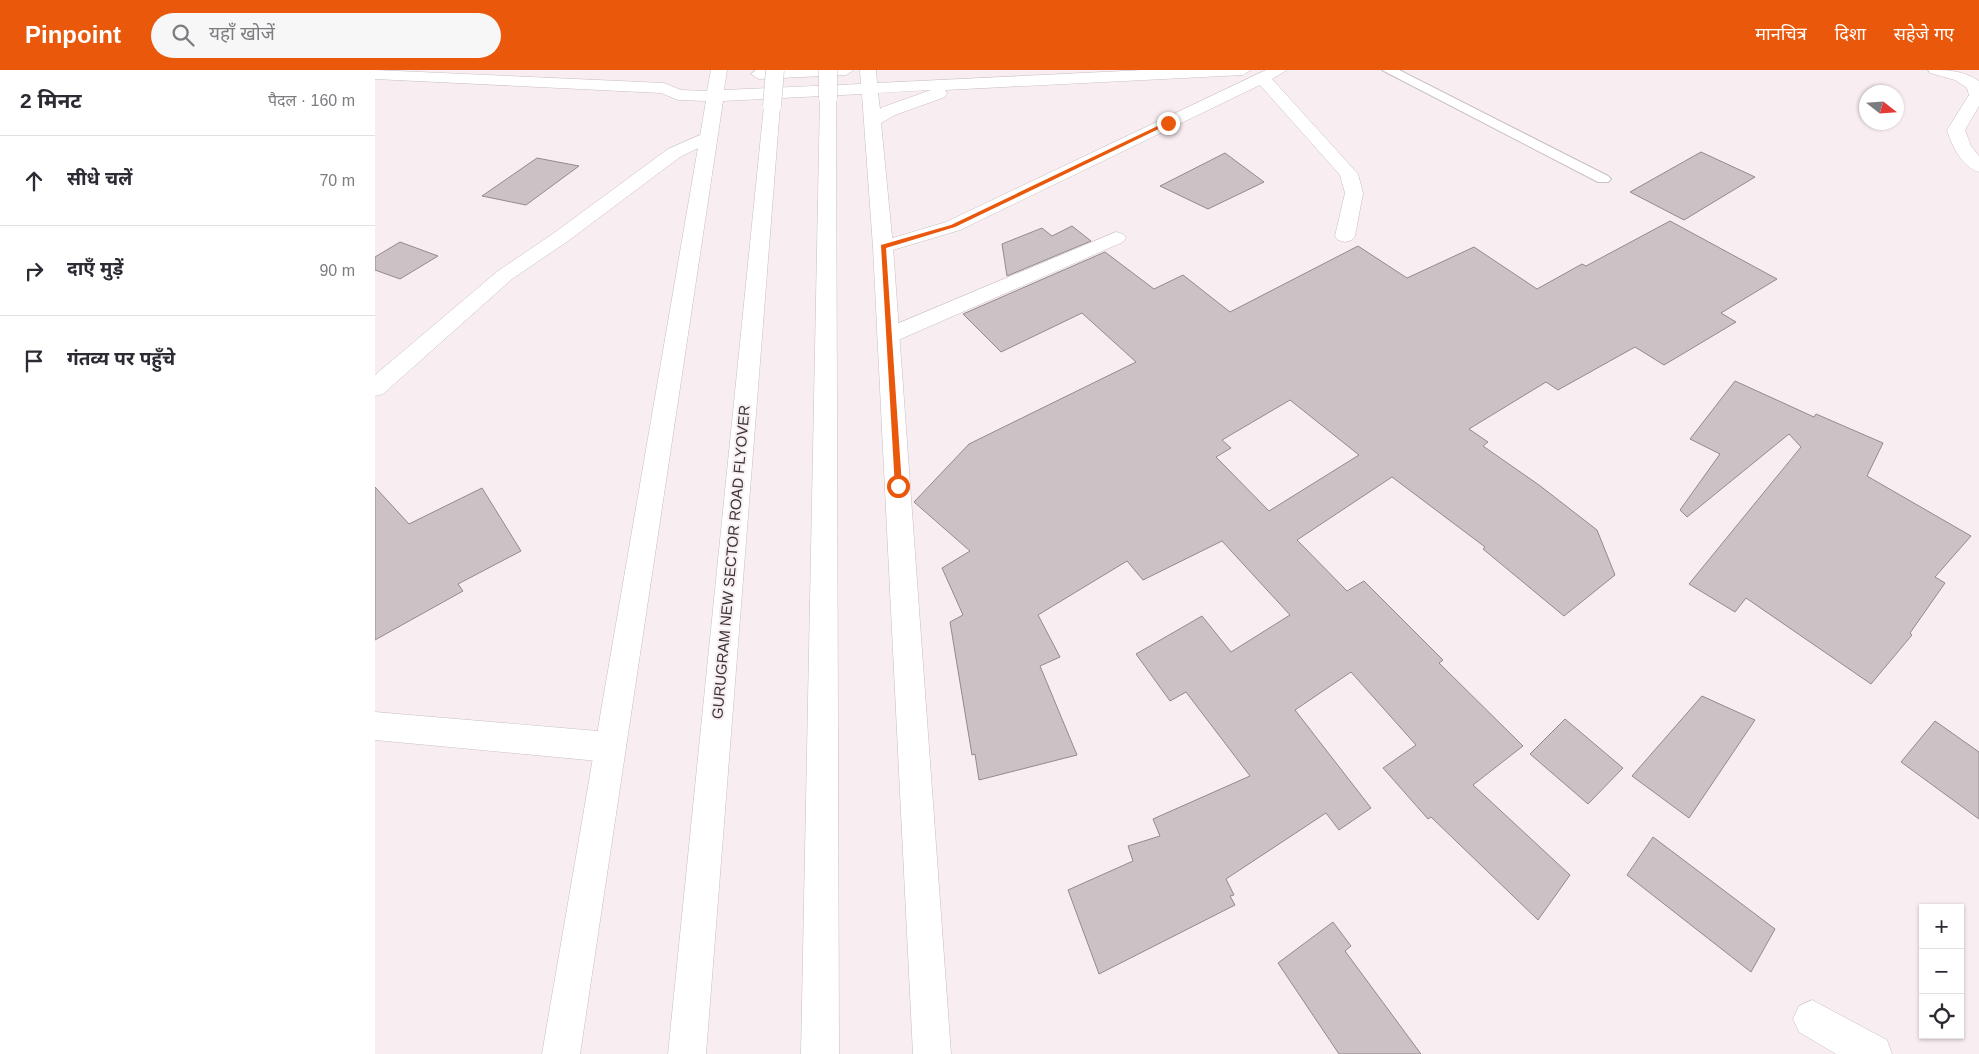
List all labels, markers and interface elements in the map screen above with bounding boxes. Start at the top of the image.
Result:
search box [151,13,501,58]
text: Pinpoint [25,21,121,48]
icon: search [169,21,197,49]
text: यहाँ खोजें [209,23,275,44]
text: मानचित्र [1755,24,1807,44]
text: दिशा [1835,24,1866,44]
text: सहेजे गए [1894,24,1954,44]
north arrow [1859,85,1904,130]
text: 2 मिनट [20,89,82,112]
text: पैदल · 160 m [268,92,355,109]
route end [1157,112,1180,135]
icon: ahead [20,167,48,195]
text: सीधे चलें [67,168,132,189]
text: 70 m [319,172,355,189]
icon: right [20,257,48,285]
text: दाएँ मुड़ें [67,258,123,279]
text: 90 m [319,262,355,279]
icon: arrive [20,347,48,375]
text: गंतव्य पर पहुँचे [67,348,175,369]
street label: GURUGRAM NEW SECTOR ROAD FLYOVER [708,404,753,720]
route start [887,475,910,498]
map controls [1919,904,1964,1039]
button: + [1919,904,1964,949]
button: − [1919,949,1964,994]
button: locate [1919,994,1964,1039]

